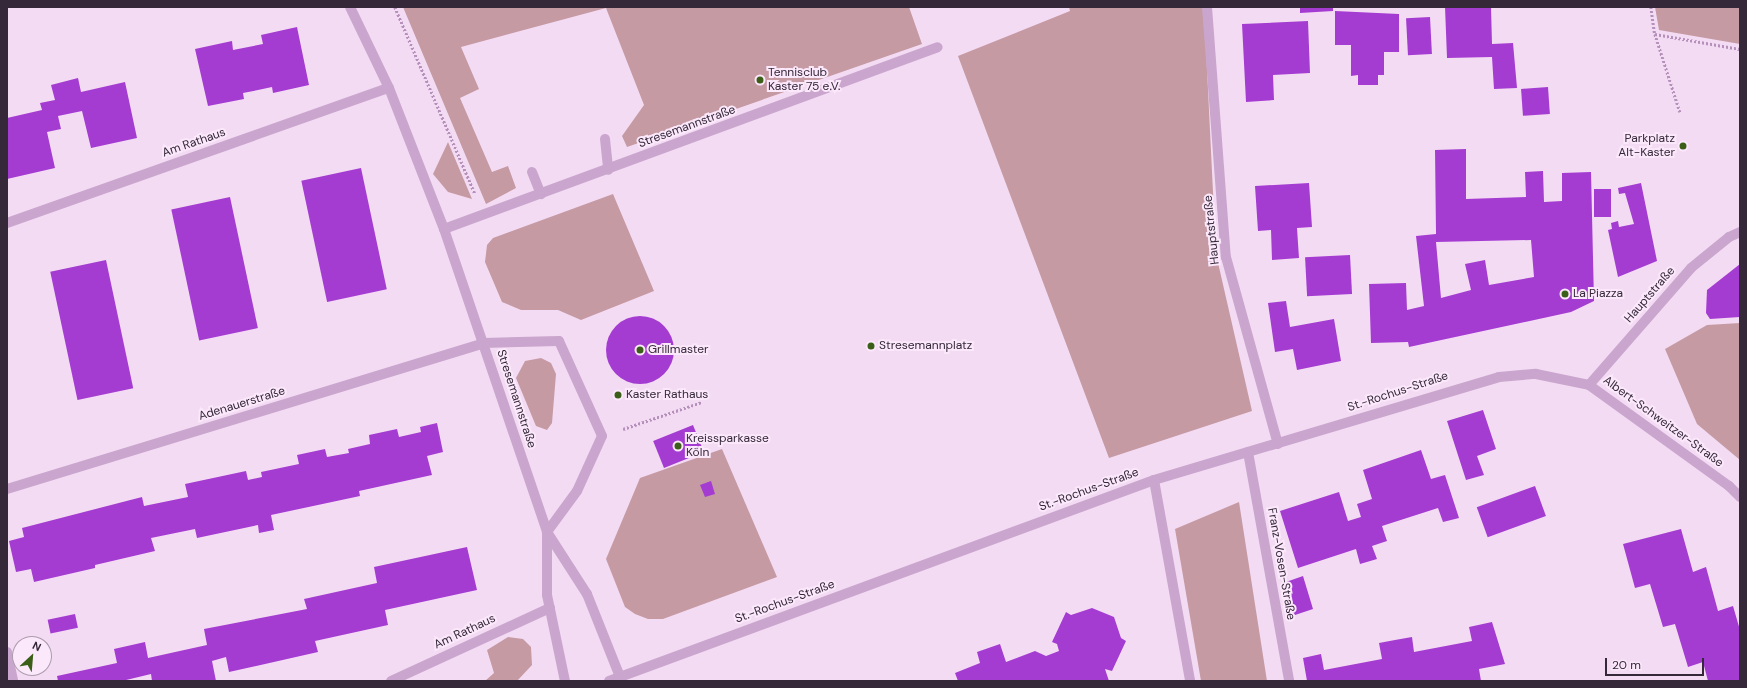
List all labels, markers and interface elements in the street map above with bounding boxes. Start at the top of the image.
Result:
place label: Tennisclub Kaster 75 e.V. [768,66,840,94]
marker: Tennisclub Kaster 75 e.V. [755,75,765,85]
street label: Stresemannstraße [636,103,738,151]
street label: Am Rathaus [160,125,228,161]
place label: Parkplatz Alt-Kaster [1618,132,1675,160]
marker: Parkplatz Alt-Kaster [1678,141,1688,151]
street label: Hauptstraße [1201,195,1223,265]
street label: Hauptstraße [1622,264,1678,326]
place label: La Piazza [1573,287,1623,301]
marker: La Piazza [1560,289,1570,299]
place label: Stresemannplatz [879,339,972,353]
marker: Stresemannplatz [866,341,876,351]
place label: Grillmaster [648,343,709,357]
marker: Grillmaster [635,345,645,355]
street label: Stresemannstraße [493,348,539,450]
street label: St.-Rochus-Straße [1346,369,1450,415]
street label: Albert-Schweitzer-Straße [1600,374,1726,470]
street label: Adenauerstraße [197,384,287,424]
place label: Kaster Rathaus [626,388,708,402]
marker: Kaster Rathaus [613,390,623,400]
place label: Kreissparkasse Köln [686,432,769,460]
marker: Kreissparkasse Köln [673,441,683,451]
street label: St.-Rochus-Straße [1037,465,1141,515]
street label: Franz-Vosen-Straße [1264,507,1298,621]
street label: St.-Rochus-Straße [733,577,837,627]
street label: Am Rathaus [432,611,498,653]
north arrow [12,636,52,676]
text: N [30,638,43,654]
scale bar [1607,650,1706,676]
text: 20 m [1612,657,1641,673]

